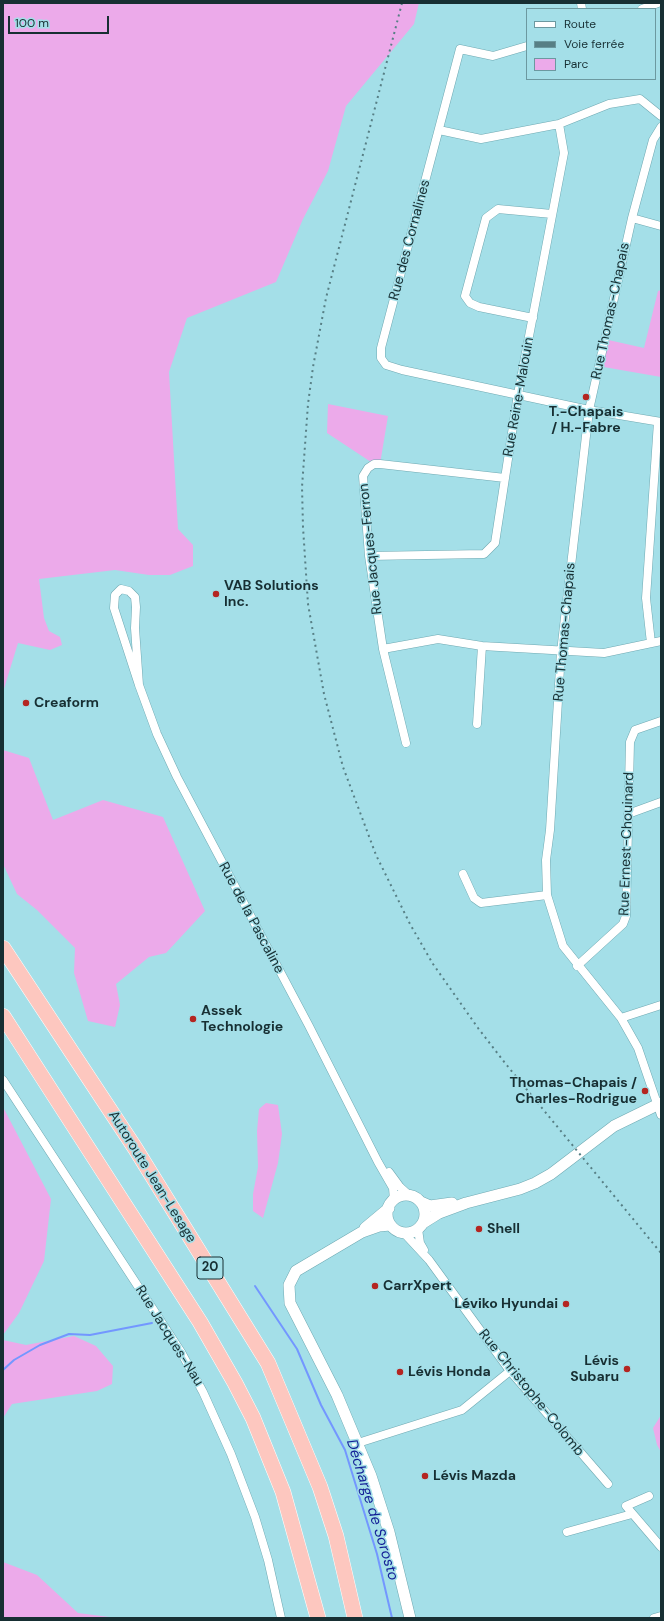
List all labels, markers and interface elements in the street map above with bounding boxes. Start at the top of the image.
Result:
scale bar [10,8,111,34]
legend [526,8,656,80]
text: 100 m [15,15,49,31]
text: Route [564,16,596,32]
text: Voie ferrée [564,36,624,52]
text: Parc [564,56,588,72]
street label: Rue des Cornalines [386,178,434,302]
street label: Rue Thomas-Chapais [588,241,634,381]
street label: Rue Reine-Malouin [500,336,538,458]
marker: T.-Chapais / H.-Fabre [581,392,591,402]
place label: T.-Chapais / H.-Fabre [549,404,623,436]
street label: Rue Jacques-Ferron [356,483,386,615]
street label: Rue Thomas-Chapais [551,562,579,702]
place label: VAB Solutions Inc. [224,578,319,610]
marker: VAB Solutions Inc. [211,589,221,599]
place label: Creaform [34,695,99,711]
marker: Creaform [21,698,31,708]
street label: Rue Ernest-Chouinard [616,772,638,916]
street label: Rue de la Pascaline [215,860,287,976]
place label: Assek Technologie [201,1003,283,1036]
marker: Assek Technologie [188,1014,198,1024]
place label: Thomas-Chapais / Charles-Rodrigue [509,1075,637,1108]
marker: Thomas-Chapais / Charles-Rodrigue [640,1086,650,1096]
street label: Autoroute Jean-Lesage [105,1108,199,1246]
place label: Shell [487,1221,520,1237]
marker: Shell [474,1224,484,1234]
road number: 20 [197,1257,223,1279]
place label: CarrXpert [383,1278,452,1294]
marker: CarrXpert [370,1281,380,1291]
street label: Rue Jacques-Nau [131,1283,207,1389]
place label: Léviko Hyundai [454,1296,558,1312]
marker: Léviko Hyundai [561,1299,571,1309]
street label: Rue Christophe-Colomb [475,1326,587,1460]
place label: Lévis Subaru [570,1353,619,1386]
place label: Lévis Honda [408,1364,491,1380]
marker: Lévis Subaru [622,1364,632,1374]
marker: Lévis Honda [395,1367,405,1377]
water label: Décharge de Sorosto [342,1437,402,1583]
place label: Lévis Mazda [433,1468,516,1484]
marker: Lévis Mazda [420,1471,430,1481]

